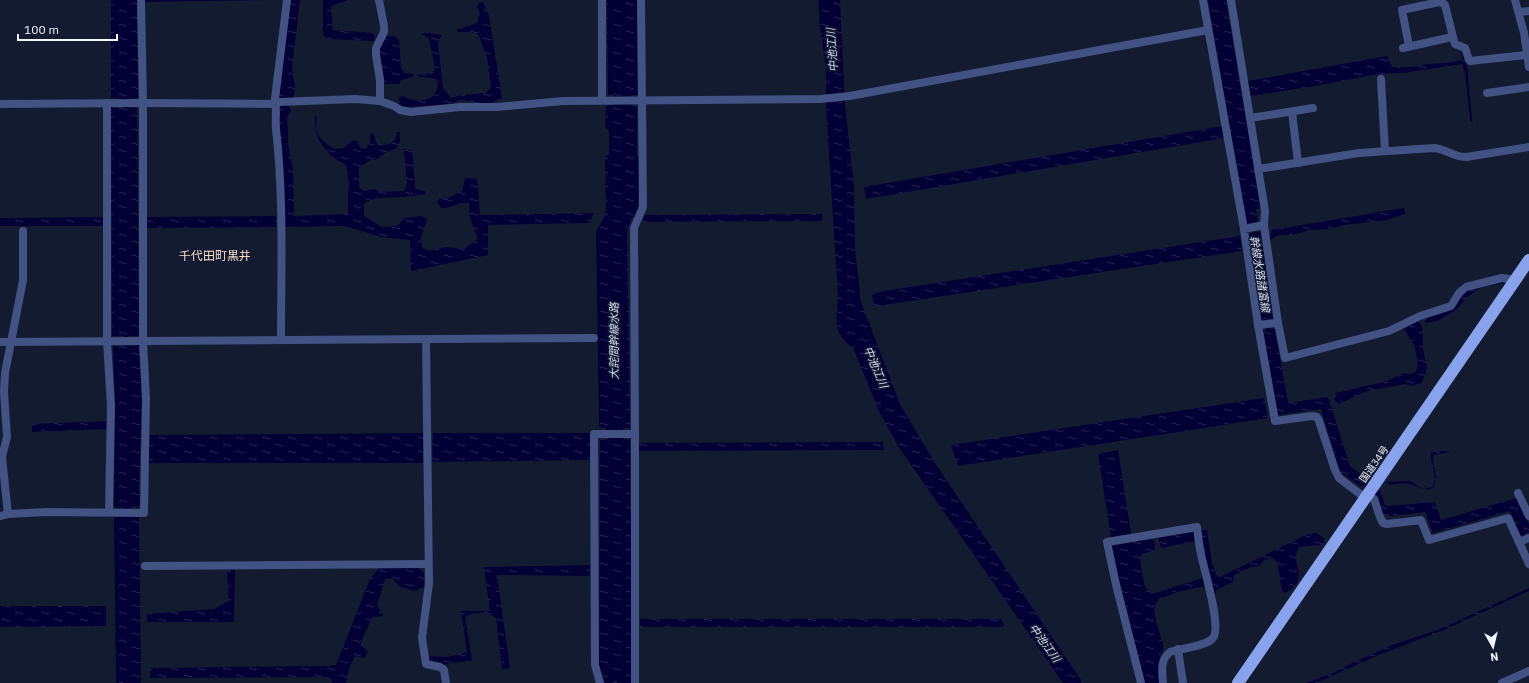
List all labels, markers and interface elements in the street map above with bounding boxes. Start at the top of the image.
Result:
scale bar [18,16,117,42]
text: 100 m [24,22,59,37]
water label: 中池江川 [823,27,841,72]
water label: 幹線水路諸富線 [1247,235,1273,315]
district label: 千代田町黒井 [179,248,251,263]
water label: 大詫間幹線水路 [607,302,621,380]
water label: 中池江川 [861,344,891,391]
street label: 国道34号 [1357,443,1391,485]
water label: 中池江川 [1026,621,1064,666]
north arrow [1473,627,1513,667]
text: N [1489,649,1499,664]

